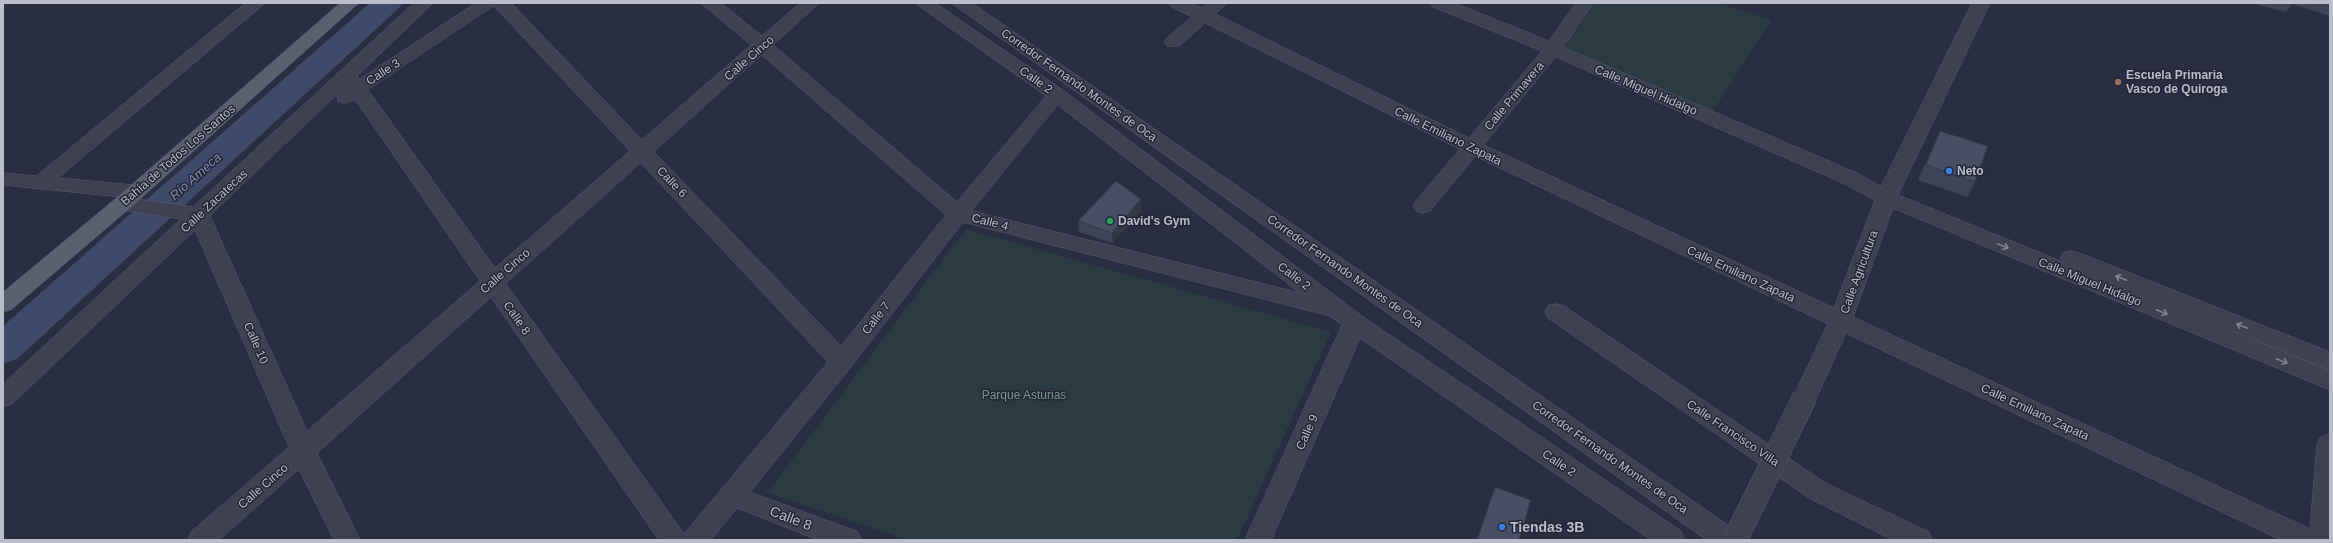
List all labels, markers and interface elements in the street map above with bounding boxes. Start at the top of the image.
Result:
street label: Corredor Fernando Montes de Oca [998,26,1160,144]
street label: Calle Cinco [721,32,777,83]
street label: Calle 3 [364,56,403,88]
street label: Calle Primavera [1481,59,1547,133]
street label: Calle Miguel Hidalgo [1593,62,1700,118]
street label: Calle 2 [1017,64,1056,97]
place label: Escuela Primaria Vasco de Quiroga [2126,68,2228,96]
marker: Escuela Primaria Vasco de Quiroga [2113,77,2123,87]
street label: Bahía de Todos Los Santos [118,102,238,208]
street label: Calle Emiliano Zapata [1392,104,1504,168]
water label: Río Ameca [167,149,224,203]
street label: Calle 6 [654,164,690,201]
place label: Neto [1957,164,1984,178]
marker: Neto [1944,166,1954,176]
street label: Calle Zacatecas [178,167,250,235]
street label: Calle 4 [970,211,1010,233]
street label: Corredor Fernando Montes de Oca [1264,212,1426,330]
place label: David's Gym [1118,214,1190,228]
marker: David's Gym [1105,216,1115,226]
street label: Calle Agricultura [1837,228,1881,315]
street label: Calle Emiliano Zapata [1685,243,1797,305]
one-way arrow [1996,243,2008,250]
street label: Calle Cinco [477,245,533,296]
street label: Calle Miguel Hidalgo [2036,255,2144,309]
street label: Calle 2 [1275,259,1313,293]
one-way arrow [2116,273,2128,281]
street label: Calle 8 [501,299,534,338]
street label: Calle 7 [859,299,893,337]
one-way arrow [2155,308,2167,316]
street label: Calle 10 [241,320,271,366]
one-way arrow [2236,322,2248,329]
one-way arrow [2276,358,2288,365]
street label: Calle Emiliano Zapata [1979,381,2091,443]
park label: Parque Asturias [982,388,1066,402]
street label: Calle Francisco Villa [1684,397,1782,469]
street label: Corredor Fernando Montes de Oca [1529,398,1691,516]
street label: Calle 9 [1293,412,1321,452]
street label: Calle 2 [1540,447,1579,479]
street label: Calle Cinco [235,460,291,511]
street label: Calle 8 [768,503,814,533]
place label: Tiendas 3B [1510,519,1584,535]
marker: Tiendas 3B [1497,522,1507,532]

